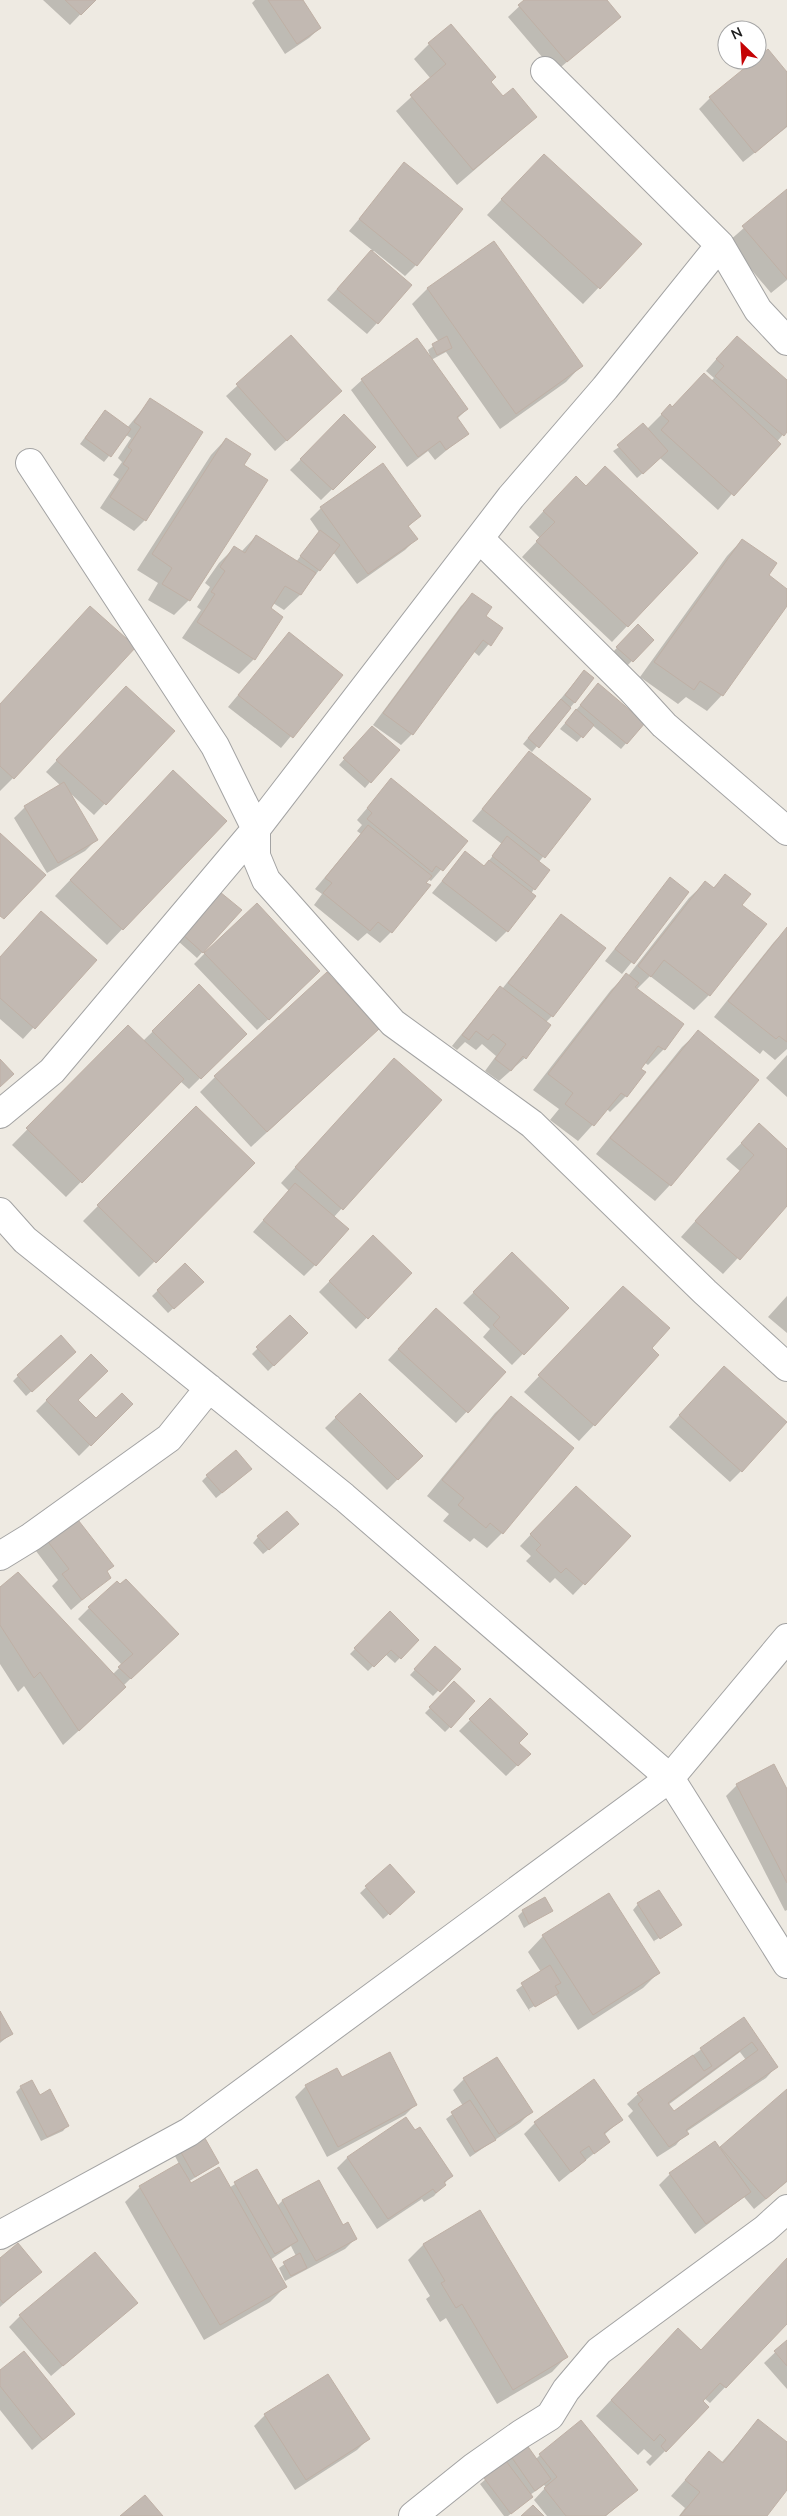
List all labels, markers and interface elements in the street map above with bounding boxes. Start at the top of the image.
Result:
north arrow [717,20,767,70]
text: N [728,23,745,44]

